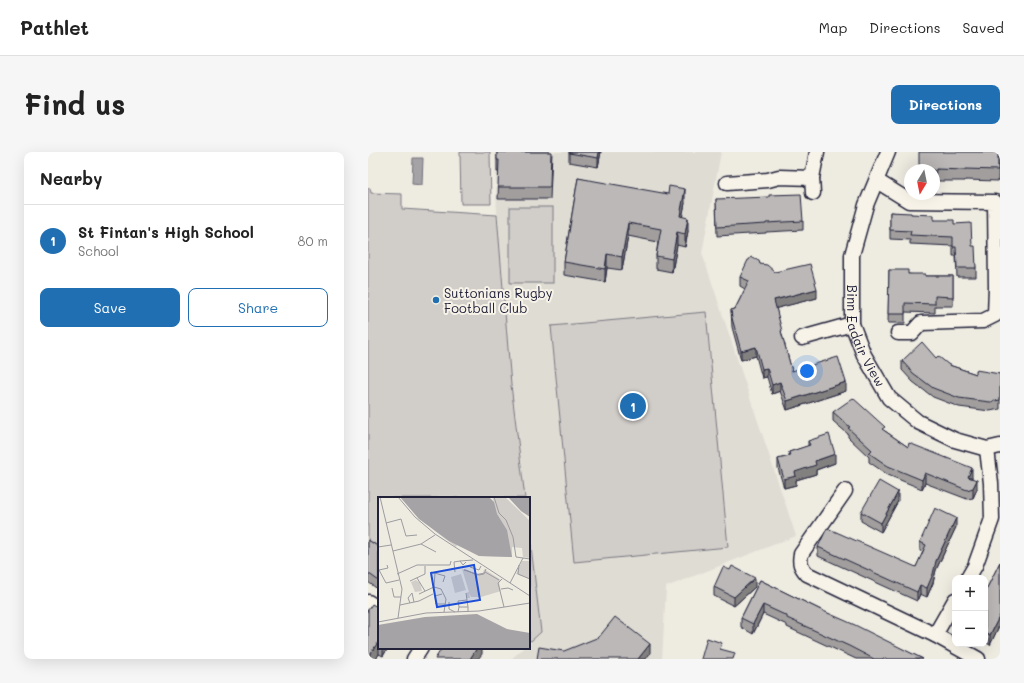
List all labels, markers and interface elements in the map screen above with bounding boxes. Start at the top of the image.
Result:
text: Pathlet [20,15,89,40]
text: Map [819,18,847,37]
text: Directions [869,18,940,37]
text: Saved [962,18,1004,37]
button: Directions [891,85,1000,124]
text: Find us [24,86,125,122]
north arrow [904,164,940,200]
text: Nearby [40,167,102,189]
text: St Fintan's High School [78,222,254,242]
text: 1 [50,232,56,249]
text: 80 m [298,232,328,249]
text: School [78,242,119,259]
place label: Suttonians Rugby Football Club [444,284,553,316]
street label: Binn Eadair View [844,285,890,390]
button: Save [40,288,180,327]
button: Share [188,288,328,327]
marker: Suttonians Rugby Football Club [431,295,441,305]
your location [797,361,817,381]
pin: 1 [620,391,646,421]
inset map [378,497,530,649]
map controls [952,575,988,647]
button: + [952,575,988,611]
button: − [952,611,988,647]

